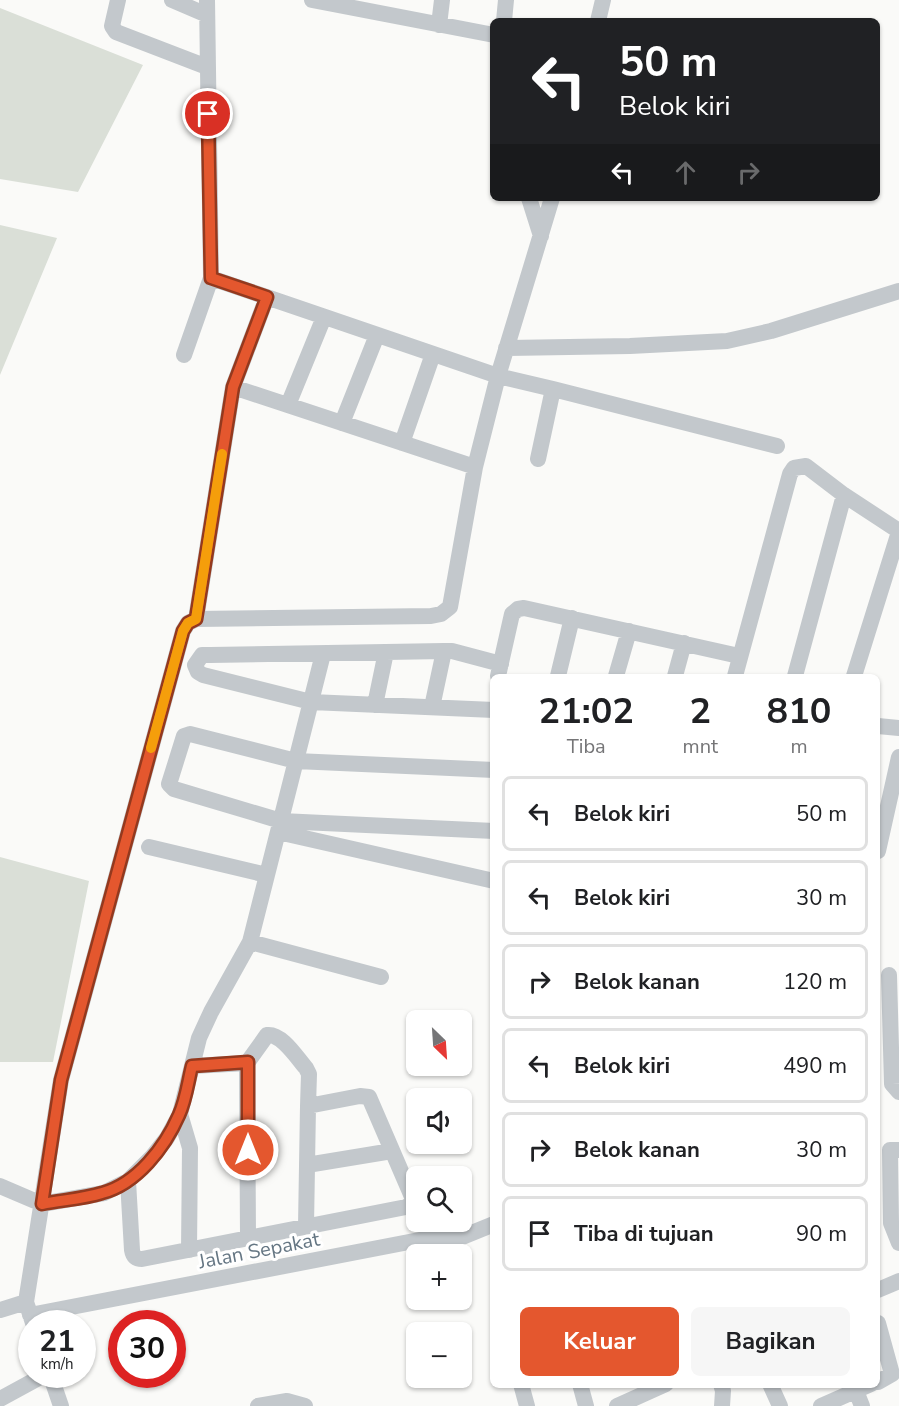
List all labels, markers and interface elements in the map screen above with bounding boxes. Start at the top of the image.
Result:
text: 50 m [619,34,718,91]
icon: left [520,42,598,120]
pin [182,88,233,139]
text: Belok kiri [619,88,731,125]
icon: arrive [191,97,224,130]
icon: left [606,156,639,189]
icon: ahead [669,156,702,189]
icon: right [732,156,765,189]
text: 21:02 [539,687,634,736]
text: 2 [689,687,711,736]
text: 810 [767,687,831,736]
text: Tiba [567,733,606,760]
text: mnt [683,733,718,760]
text: m [790,733,808,760]
icon: left [523,797,556,830]
text: Belok kiri [574,799,670,829]
text: 50 m [796,799,847,829]
icon: left [523,881,556,914]
text: Belok kiri [574,883,670,913]
text: 30 m [796,883,847,913]
icon: right [523,965,556,998]
text: Belok kanan [574,967,700,997]
text: 120 m [783,967,847,997]
north arrow [406,1010,472,1076]
map controls [406,1010,472,1388]
icon: left [523,1049,556,1082]
text: Belok kiri [574,1051,670,1081]
text: 490 m [783,1051,847,1081]
button: sound [406,1088,472,1154]
position arrow [216,1118,280,1182]
icon: right [523,1133,556,1166]
text: Belok kanan [574,1135,700,1165]
text: 30 m [796,1135,847,1165]
button: search [406,1166,472,1232]
icon: arrive [523,1217,556,1250]
text: Tiba di tujuan [574,1219,714,1249]
text: 90 m [796,1219,847,1249]
street label: Jalan Sepakat [195,1225,323,1276]
button: + [406,1244,472,1310]
button: Keluar [520,1307,679,1376]
button: Bagikan [691,1307,850,1376]
speed limit sign: 30 [108,1310,186,1388]
text: 21 [39,1321,75,1362]
button: − [406,1322,472,1388]
text: km/h [40,1354,74,1374]

